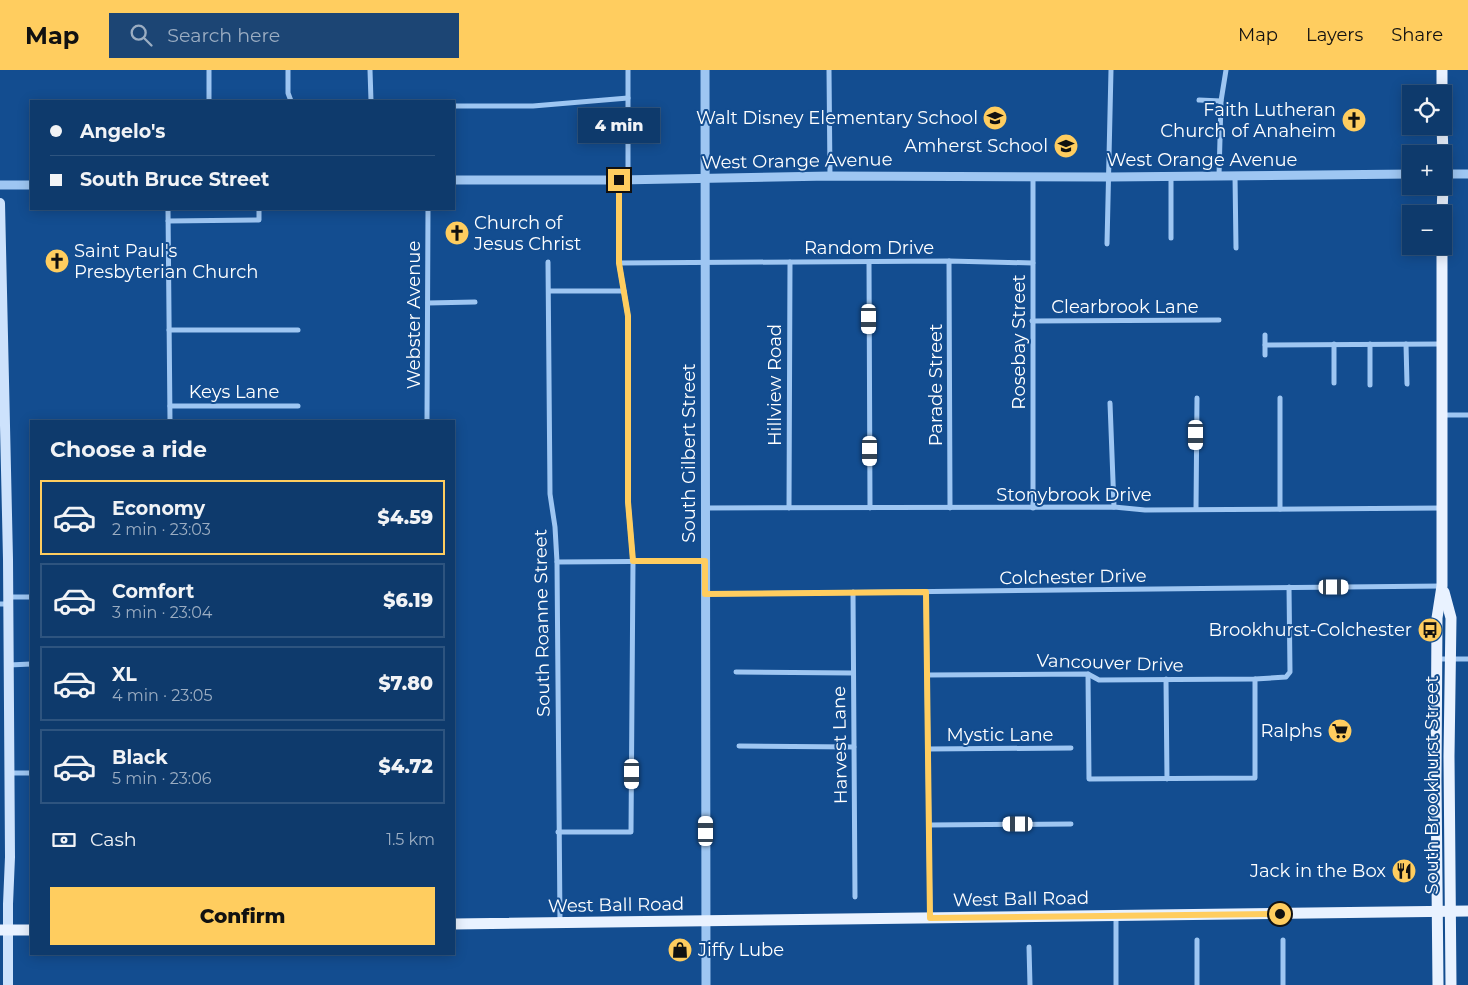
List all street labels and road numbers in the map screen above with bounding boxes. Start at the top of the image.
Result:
street label: West Orange Avenue [701,148,893,174]
street label: West Orange Avenue [1107,149,1298,171]
street label: Random Drive [804,237,934,259]
street label: Webster Avenue [403,241,425,389]
street label: Rosebay Street [1008,274,1030,410]
street label: Clearbrook Lane [1051,296,1199,318]
street label: Hillview Road [764,324,786,446]
street label: Parade Street [925,324,947,446]
street label: South Gilbert Street [678,363,700,543]
street label: Keys Lane [189,381,279,403]
street label: Stonybrook Drive [996,484,1152,506]
street label: South Roanne Street [529,529,555,717]
street label: Colchester Drive [999,565,1147,589]
street label: Vancouver Drive [1036,649,1184,677]
street label: South Brookhurst Street [1421,675,1443,895]
street label: Harvest Lane [828,686,852,804]
street label: Mystic Lane [947,724,1054,746]
street label: West Ball Road [953,887,1089,911]
street label: West Ball Road [548,893,684,917]

